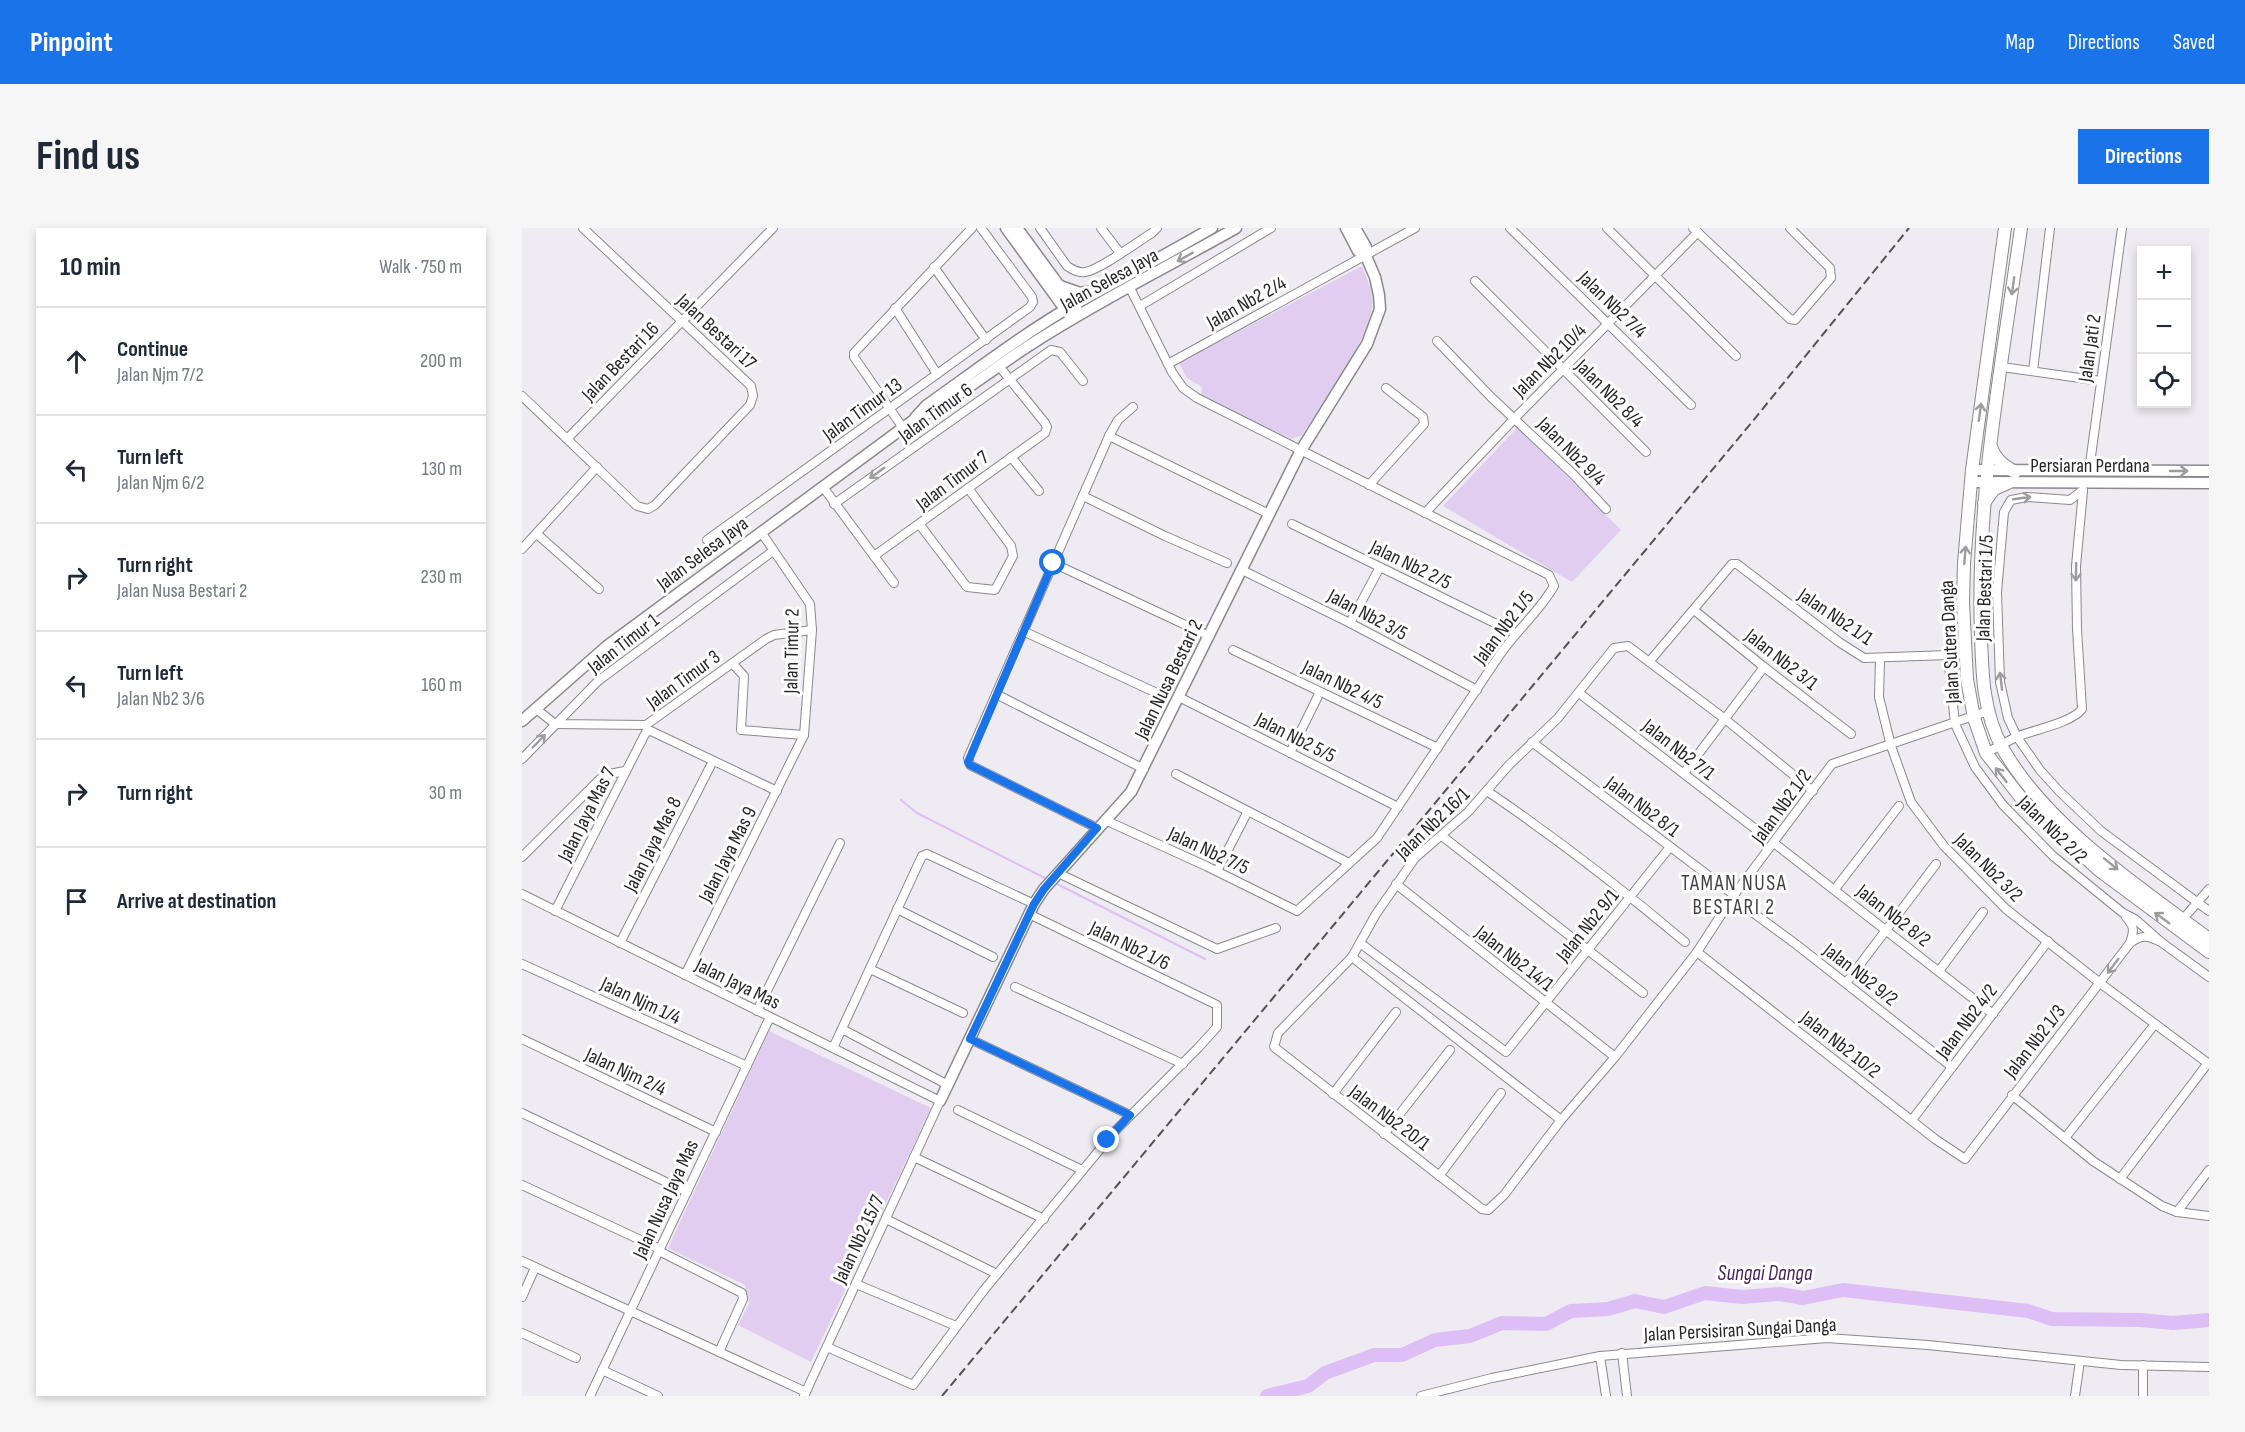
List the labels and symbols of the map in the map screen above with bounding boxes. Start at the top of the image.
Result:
street label: Jalan Selesa Jaya [1056,243,1163,317]
one-way arrow [1176,252,1194,263]
street label: Jalan Nb2 7/4 [1572,265,1652,343]
street label: Jalan Nb2 2/4 [1202,271,1290,335]
one-way arrow [2008,276,2019,295]
street label: Jalan Bestari 17 [671,288,761,375]
street label: Jalan Jati 2 [2073,313,2107,384]
street label: Jalan Bestari 16 [576,317,664,407]
street label: Jalan Nb2 10/4 [1507,319,1592,403]
street label: Jalan Nb2 8/4 [1569,354,1649,433]
street label: Jalan Timur 13 [817,373,907,447]
street label: Jalan Timur 6 [893,378,977,448]
one-way arrow [1974,403,1985,423]
street label: Jalan Nb2 9/4 [1531,412,1611,491]
street label: Jalan Timur 7 [911,446,994,517]
street label: Persiaran Perdana [2030,454,2150,478]
one-way arrow [2168,465,2188,477]
one-way arrow [869,467,885,480]
one-way arrow [2011,493,2031,504]
street label: Jalan Selesa Jaya [651,512,753,597]
street label: Jalan Bestari 1/5 [1971,534,1999,643]
street label: Jalan Nb2 2/5 [1365,535,1455,595]
one-way arrow [1960,545,1971,565]
route start [1039,549,1065,575]
one-way arrow [2070,562,2082,582]
street label: Jalan Sutera Danga [1935,580,1965,705]
street label: Jalan Nb2 3/5 [1323,583,1412,646]
street label: Jalan Nb2 1/1 [1793,583,1877,651]
street label: Jalan Nb2 1/5 [1468,586,1539,670]
street label: Jalan Timur 1 [582,608,664,680]
street label: Jalan Timur 2 [779,608,805,695]
street label: Jalan Nusa Bestari 2 [1129,616,1208,744]
street label: Jalan Nb2 3/1 [1739,623,1823,696]
street label: Jalan Timur 3 [641,645,725,715]
street label: Jalan Nb2 4/5 [1297,655,1387,715]
one-way arrow [1995,672,2006,692]
street label: Jalan Nb2 5/5 [1251,707,1340,768]
street label: Jalan Nb2 7/1 [1636,713,1719,786]
one-way arrow [531,734,546,749]
street label: Jalan Jaya Mas 7 [552,763,621,867]
street label: Jalan Nb2 1/2 [1746,765,1817,849]
one-way arrow [1995,767,2008,783]
street label: Jalan Nb2 8/1 [1600,771,1684,842]
street label: Jalan Nb2 16/1 [1390,783,1475,866]
street label: Jalan Nb2 2/2 [2012,790,2092,869]
street label: Jalan Jaya Mas 8 [618,793,687,897]
street label: Jalan Jaya Mas 9 [693,803,762,907]
street label: Jalan Nb2 7/5 [1163,821,1253,880]
street label: Jalan Nb2 3/2 [1948,828,2028,907]
one-way arrow [2103,858,2119,871]
district label: TAMAN NUSA BESTARI 2 [1681,871,1787,920]
street label: Jalan Nb2 8/2 [1851,879,1935,952]
street label: Jalan Nb2 9/1 [1551,884,1624,968]
one-way arrow [2154,912,2170,924]
street label: Jalan Nb2 1/6 [1084,916,1174,976]
street label: Jalan Nb2 14/1 [1470,920,1558,997]
street label: Jalan Nb2 9/2 [1818,938,1902,1011]
street label: Jalan Jaya Mas [690,953,784,1015]
one-way arrow [2107,958,2120,974]
street label: Jalan Njm 1/4 [596,972,684,1030]
street label: Jalan Nb2 4/2 [1930,980,2003,1064]
street label: Jalan Nb2 1/3 [1998,1000,2071,1084]
street label: Jalan Nb2 10/2 [1795,1006,1885,1083]
street label: Jalan Njm 2/4 [580,1042,670,1101]
street label: Jalan Nb2 20/1 [1343,1079,1435,1156]
route end [1093,1126,1119,1152]
street label: Jalan Nusa Jaya Mas [628,1136,704,1264]
street label: Jalan Nb2 15/7 [828,1191,890,1288]
water label: Sungai Danga [1718,1261,1813,1286]
street label: Jalan Persisiran Sungai Danga [1642,1313,1837,1347]

